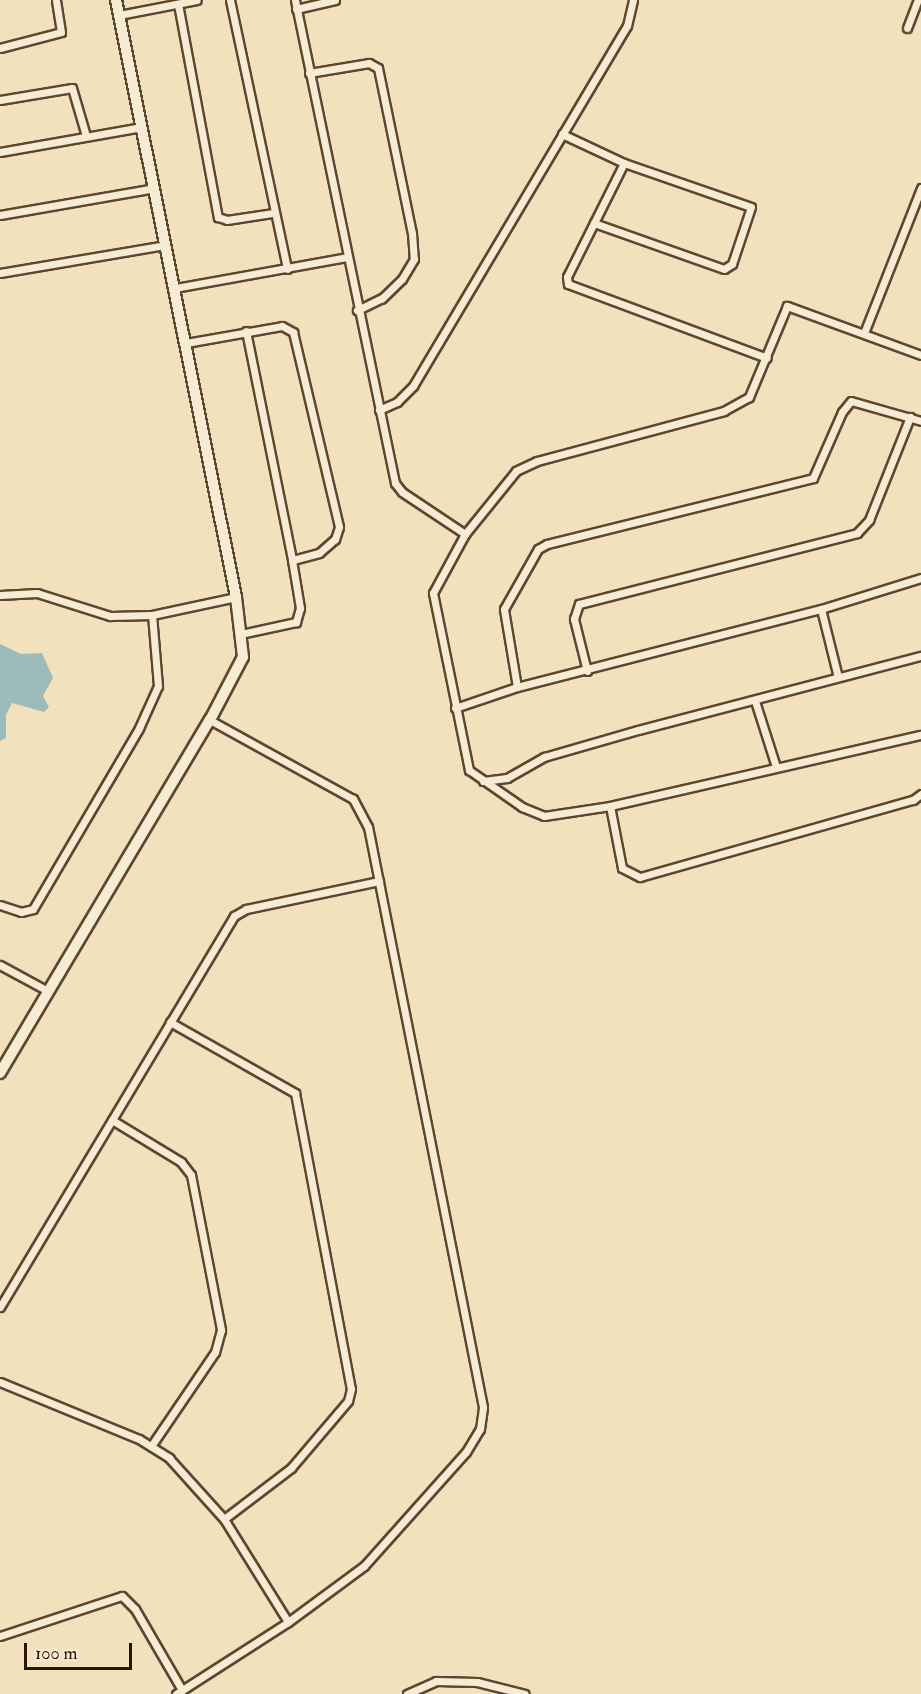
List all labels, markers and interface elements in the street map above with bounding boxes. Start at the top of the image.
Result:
scale bar [27,1631,135,1669]
text: 100 m [35,1642,78,1665]

